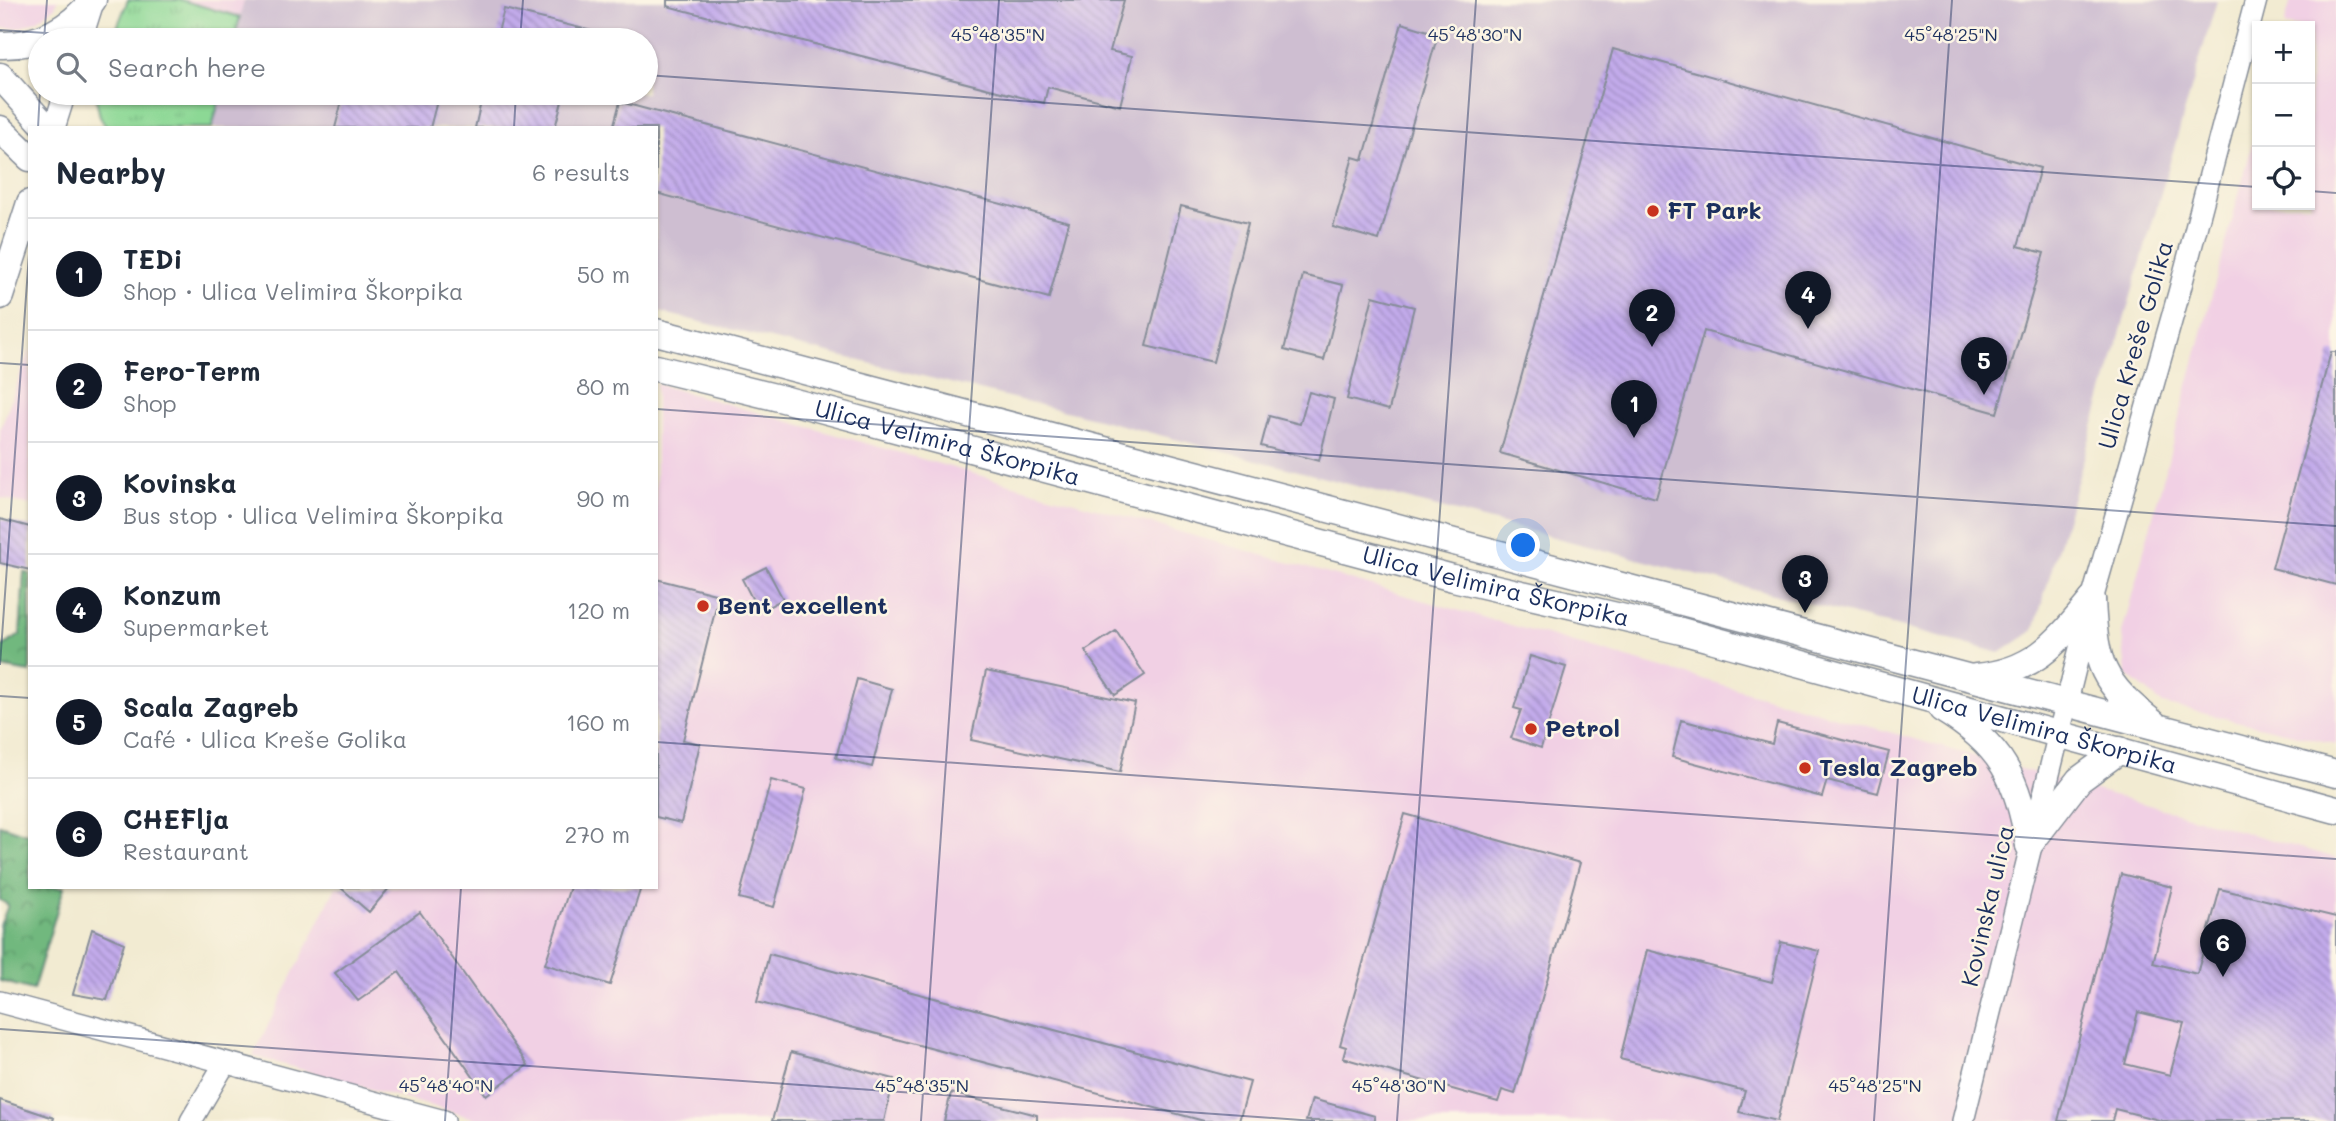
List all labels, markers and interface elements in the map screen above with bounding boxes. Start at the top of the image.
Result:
map controls [2252,21,2315,210]
button: + [2252,21,2315,84]
text: 45°48'35"N [951,22,1045,46]
text: 45°48'30"N [1428,22,1522,46]
text: 45°48'25"N [1904,22,1998,46]
search box [28,28,658,105]
icon: search [52,48,90,86]
text: Search here [108,50,266,84]
button: − [2252,84,2315,147]
button: locate [2252,147,2315,210]
text: Nearby [56,152,166,192]
text: 6 results [532,157,630,187]
place label: FT Park [1667,194,1762,225]
marker: FT Park [1645,203,1661,219]
street label: Ulica Kreše Golika [2090,237,2179,452]
text: TEDi [123,242,182,276]
text: 1 [74,259,84,289]
text: 50 m [577,259,630,289]
pin: 4 [1785,271,1831,329]
text: Shop · Ulica Velimira Škorpika [123,276,463,306]
pin: 2 [1629,289,1675,347]
pin: 5 [1961,337,2007,395]
text: Fero-Term [123,354,261,388]
text: 2 [73,371,85,401]
text: 80 m [576,371,630,401]
pin: 1 [1611,380,1657,438]
text: Shop [123,388,177,418]
street label: Ulica Velimira Škorpika [812,391,1084,492]
text: Kovinska [123,466,237,500]
text: 3 [72,483,86,513]
text: 90 m [577,483,630,513]
text: Bus stop · Ulica Velimira Škorpika [123,500,504,530]
your location [1506,528,1540,562]
street label: Ulica Velimira Škorpika [1360,538,1633,633]
pin: 3 [1782,555,1828,613]
text: Konzum [123,578,221,612]
place label: Bent excellent [717,589,888,620]
text: 4 [72,595,86,625]
text: 120 m [567,595,630,625]
marker: Bent excellent [695,598,711,614]
text: Supermarket [123,612,269,642]
street label: Ulica Velimira Škorpika [1909,678,2181,780]
text: Scala Zagreb [123,690,299,724]
text: 5 [72,707,86,737]
text: 160 m [566,707,630,737]
place label: Petrol [1545,712,1620,743]
marker: Petrol [1523,721,1539,737]
text: Café · Ulica Kreše Golika [123,724,407,754]
place label: Tesla Zagreb [1819,751,1978,782]
marker: Tesla Zagreb [1797,760,1813,776]
text: CHEFlja [123,802,229,836]
text: 6 [72,819,86,849]
text: 270 m [565,819,630,849]
street label: Kovinska ulica [1953,822,2020,989]
text: Restaurant [123,836,249,866]
pin: 6 [2200,919,2246,977]
text: 45°48'40"N [399,1073,493,1097]
text: 45°48'35"N [875,1073,969,1097]
text: 45°48'30"N [1352,1073,1446,1097]
text: 45°48'25"N [1828,1073,1922,1097]

